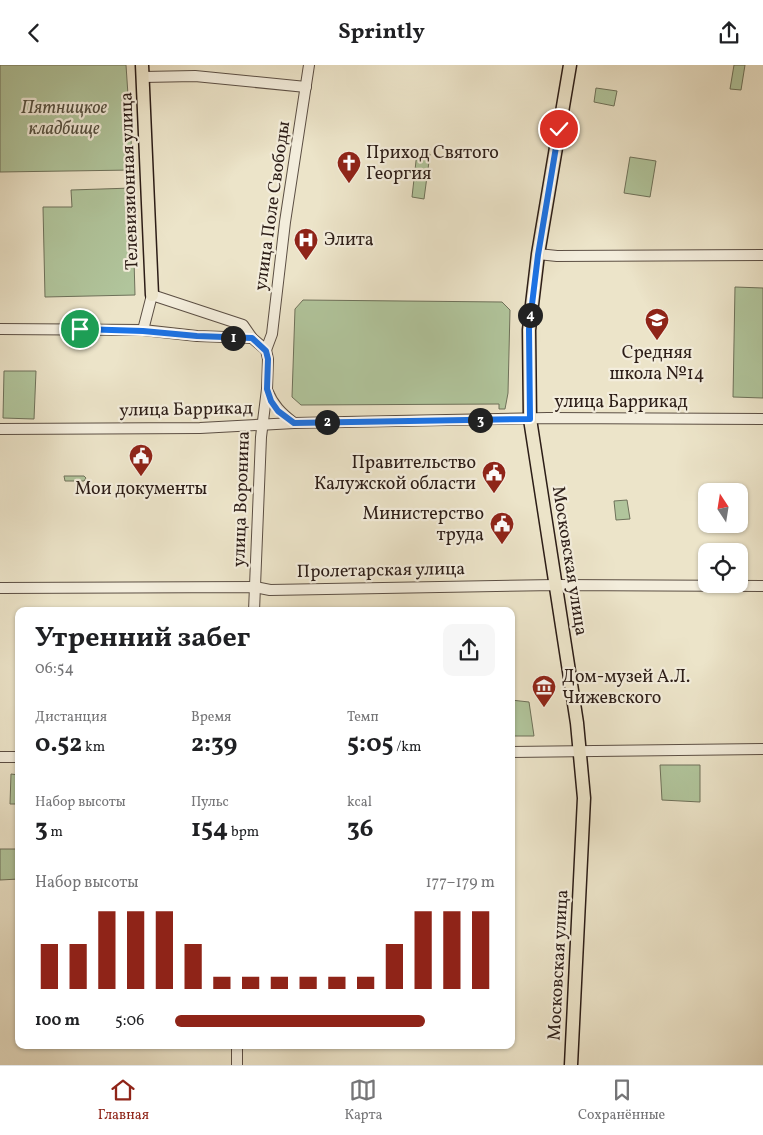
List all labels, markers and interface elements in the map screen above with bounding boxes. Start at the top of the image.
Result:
text: Sprintly [338,17,425,48]
icon: back [20,19,48,47]
icon: share [715,19,743,47]
street label: Телевизионная улица [114,92,146,270]
park label: Пятницкое кладбище [21,96,107,142]
pin [538,108,580,150]
icon: check [545,115,573,143]
street label: улица Поле Свободы [249,119,297,292]
place label: Приход Святого Георгия [366,141,499,187]
church icon: Приход Святого Георгия [336,150,362,184]
hospital icon: Элита [293,227,319,261]
place label: Элита [324,228,374,253]
pin: 4 [518,303,542,327]
text: 4 [526,306,535,325]
school or university icon: Средняя школа №14 [644,307,670,341]
pin [59,308,101,350]
icon: arrive [66,315,94,343]
pin: 1 [220,325,246,351]
text: 1 [231,329,236,348]
place label: Средняя школа №14 [610,341,705,387]
street label: улица Баррикад [554,390,688,415]
street label: улица Баррикад [119,396,253,424]
pin: 3 [468,407,492,433]
pin: 2 [314,409,340,435]
text: 3 [477,411,484,430]
text: 2 [324,413,331,432]
street label: улица Воронина [227,430,257,568]
public building icon: Мои документы [128,443,154,477]
place label: Правительство Калужской области [314,451,476,497]
public building icon: Правительство Калужской области [481,460,507,494]
place label: Мои документы [75,477,208,502]
north arrow [698,483,748,533]
map controls [698,483,748,593]
street label: Московская улица [545,484,593,638]
place label: Министерство труда [363,502,484,548]
public building icon: Министерство труда [489,511,515,545]
button: locate [698,543,748,593]
street label: Пролетарская улица [297,557,465,585]
text: Утренний забег [35,619,250,658]
button: share [443,624,495,676]
text: 06:54 [35,658,74,680]
place label: Дом-музей А.Л. Чижевского [562,665,690,711]
museum icon: Дом-музей А.Л. Чижевского [531,674,557,708]
text: Дистанция [35,708,107,727]
text: Время [191,708,231,727]
text: Темп [347,708,379,727]
text: 0.52 [35,727,82,762]
text: 2:39 [191,727,237,762]
text: 5:05 [347,727,393,762]
text: km [82,738,105,757]
text: /km [393,738,421,757]
text: Набор высоты [35,793,126,812]
text: Пульс [191,793,229,812]
text: kcal [347,793,372,812]
text: 3 [35,812,48,847]
text: 154 [191,812,228,847]
text: 36 [347,812,373,847]
text: m [48,823,63,842]
text: bpm [228,823,259,842]
text: Набор высоты [35,872,139,894]
text: 177–179 m [425,872,495,894]
street label: Московская улица [543,889,575,1041]
text: 100 m [35,1010,80,1032]
text: 5:06 [115,1010,144,1032]
tab: Главная [98,1076,149,1125]
tab: Карта [344,1076,382,1125]
tab: Сохранённые [578,1076,665,1125]

